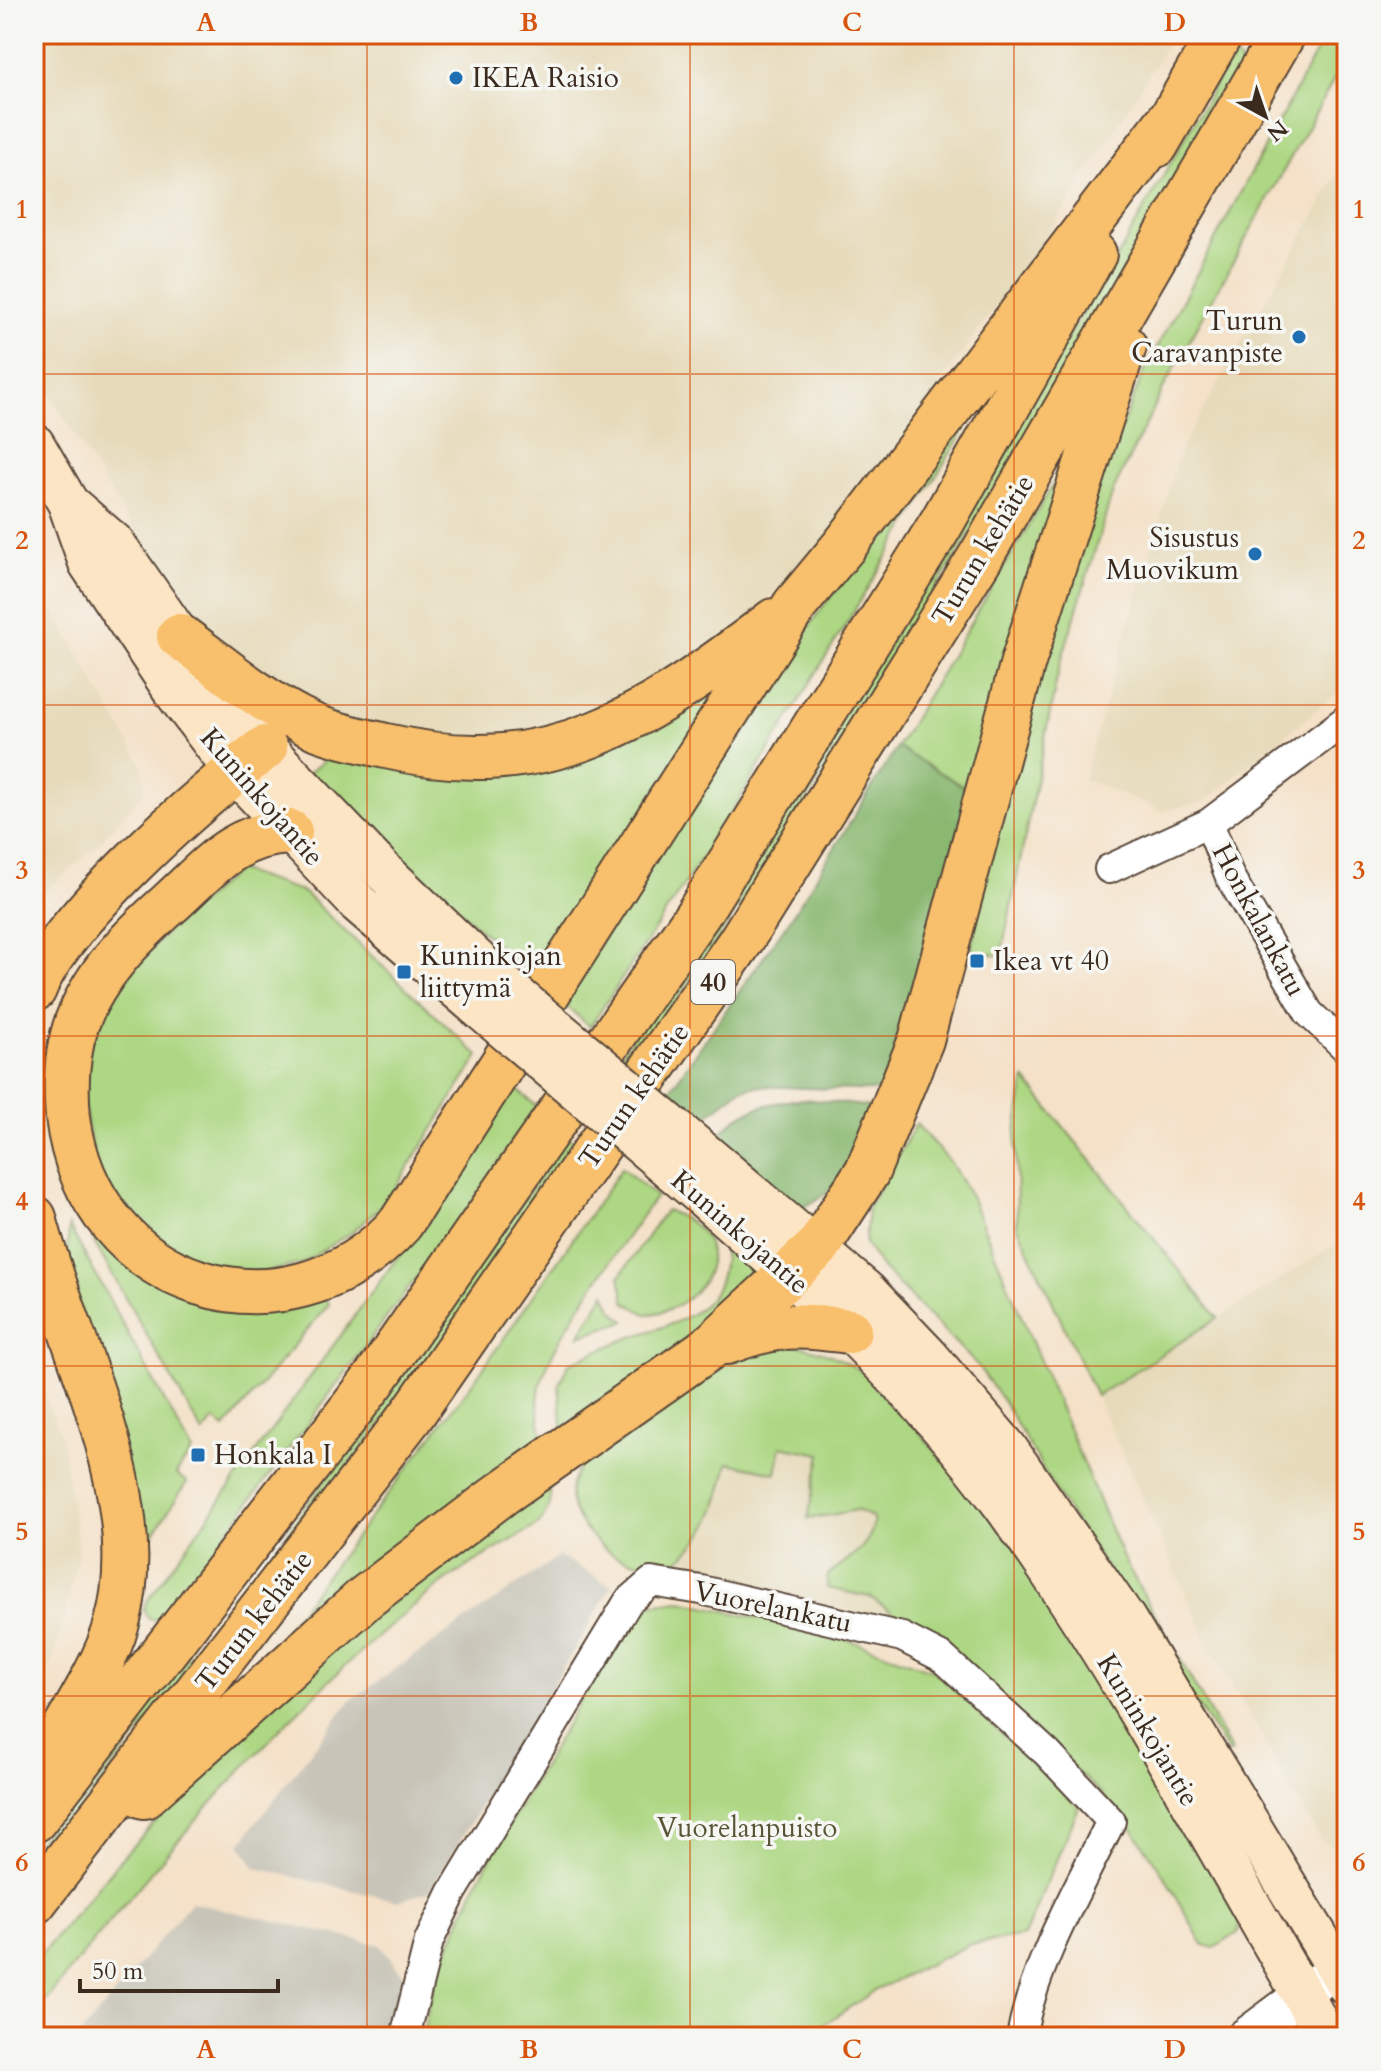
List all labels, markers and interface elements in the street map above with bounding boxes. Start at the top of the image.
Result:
text: A [196,5,216,40]
text: B [520,5,538,40]
text: C [842,5,862,40]
text: D [1164,5,1186,40]
place label: IKEA Raisio [472,59,619,97]
marker: IKEA Raisio [447,69,465,87]
north arrow [1225,76,1305,156]
text: N [1260,113,1294,148]
text: 1 [15,192,29,227]
text: 1 [1352,192,1366,227]
place label: Turun Caravanpiste [1131,302,1283,372]
marker: Turun Caravanpiste [1290,328,1308,346]
street label: Turun kehätie [923,467,1043,633]
place label: Sisustus Muovikum [1106,519,1239,589]
text: 2 [15,523,29,558]
text: 2 [1352,523,1366,558]
marker: Sisustus Muovikum [1246,545,1264,563]
street label: Kuninkojantie [191,720,333,874]
street label: Honkalankatu [1203,837,1315,1003]
text: 3 [15,853,29,888]
text: 3 [1352,853,1366,888]
place label: Kuninkojan liittymä [420,937,562,1007]
place label: Ikea vt 40 [993,942,1109,980]
marker: Ikea vt 40 [968,952,986,970]
road number: 40 [691,960,735,1004]
marker: Kuninkojan liittymä [395,963,413,981]
street label: Turun kehätie [570,1016,698,1176]
street label: Kuninkojantie [663,1161,817,1303]
text: 4 [15,1184,29,1219]
text: 4 [1352,1184,1366,1219]
place label: Honkala I [214,1436,332,1474]
marker: Honkala I [189,1446,207,1464]
text: 5 [15,1514,29,1549]
text: 5 [1352,1514,1366,1549]
street label: Turun kehätie [187,1542,321,1700]
street label: Vuorelankatu [691,1572,855,1642]
street label: Kuninkojantie [1088,1647,1208,1813]
park label: Vuorelanpuisto [657,1809,837,1847]
text: 6 [15,1845,29,1880]
text: 6 [1352,1845,1366,1880]
scale bar [80,1943,278,1993]
text: 50 m [92,1955,144,1988]
text: A [196,2032,216,2067]
text: B [520,2032,538,2067]
text: C [842,2032,862,2067]
text: D [1164,2032,1186,2067]

